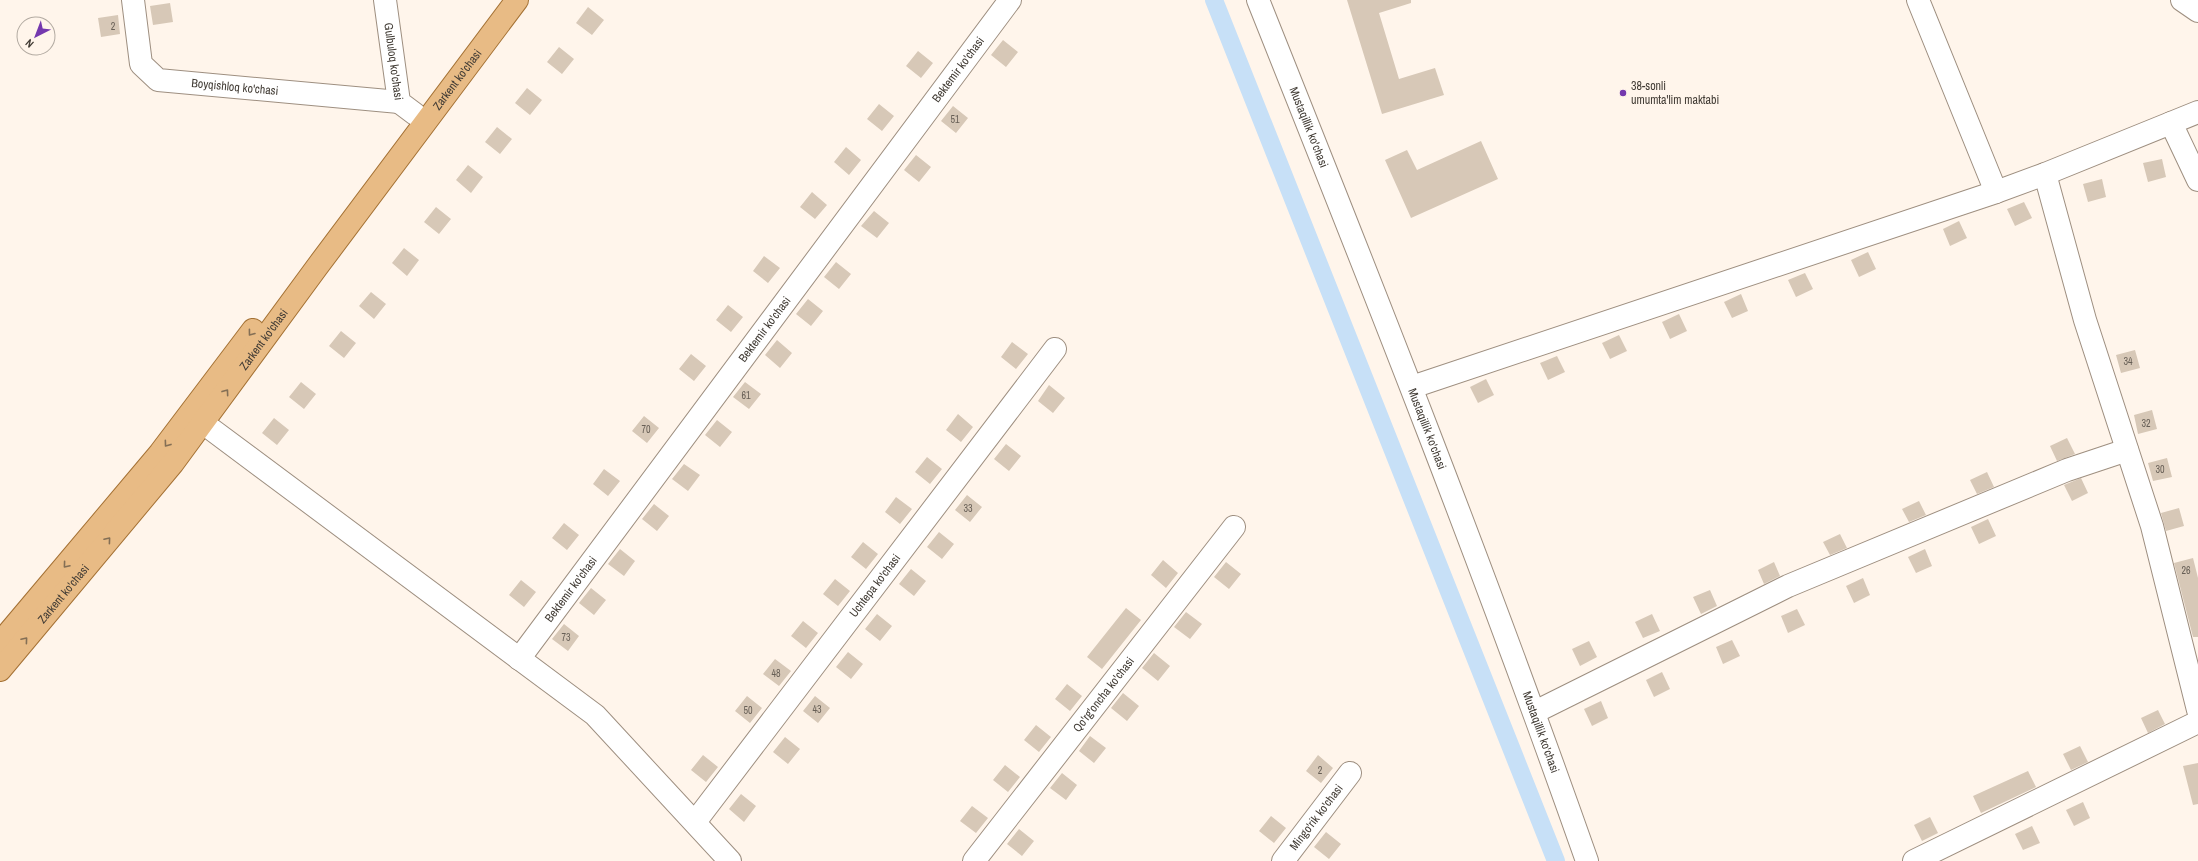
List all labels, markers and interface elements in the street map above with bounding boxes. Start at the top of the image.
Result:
north arrow [16,16,56,56]
house number: 2 [111,20,116,33]
street label: Gulbuloq ko'chasi [380,22,407,101]
street label: Bektemir ko'chasi [928,34,988,106]
text: N [22,36,36,51]
street label: Zarkent ko'chasi [429,46,485,113]
street label: Boyqishloq ko'chasi [191,75,279,99]
place label: 38-sonli umumta'lim maktabi [1631,78,1719,108]
street label: Mustaqillik ko'chasi [1285,84,1332,170]
marker: 38-sonli umumta'lim maktabi [1618,88,1628,98]
house number: 51 [950,113,960,126]
street label: Bektemir ko'chasi [735,293,794,366]
street label: Zarkent ko'chasi [236,306,291,373]
one-way arrow [249,328,256,335]
house number: 34 [2123,355,2133,368]
street label: Mustaqillik ko'chasi [1404,386,1450,472]
one-way arrow [221,389,228,396]
house number: 61 [741,389,751,402]
house number: 32 [2141,417,2151,430]
house number: 70 [641,423,651,436]
one-way arrow [165,439,172,446]
house number: 30 [2155,463,2165,476]
house number: 33 [963,502,973,515]
one-way arrow [104,538,111,545]
street label: Uchtepa ko'chasi [846,551,904,620]
street label: Bektemir ko'chasi [541,553,601,625]
one-way arrow [63,560,70,568]
street label: Zarkent ko'chasi [34,561,93,627]
house number: 26 [2181,564,2191,577]
house number: 73 [561,631,571,644]
one-way arrow [21,637,28,645]
street label: Qo'rg'oncha ko'chasi [1069,654,1138,735]
house number: 48 [771,667,781,680]
street label: Mustaqillik ko'chasi [1519,689,1563,775]
house number: 43 [812,703,822,716]
house number: 50 [743,704,753,717]
house number: 2 [1318,764,1323,777]
street label: Mingo'rik ko'chasi [1286,781,1347,853]

